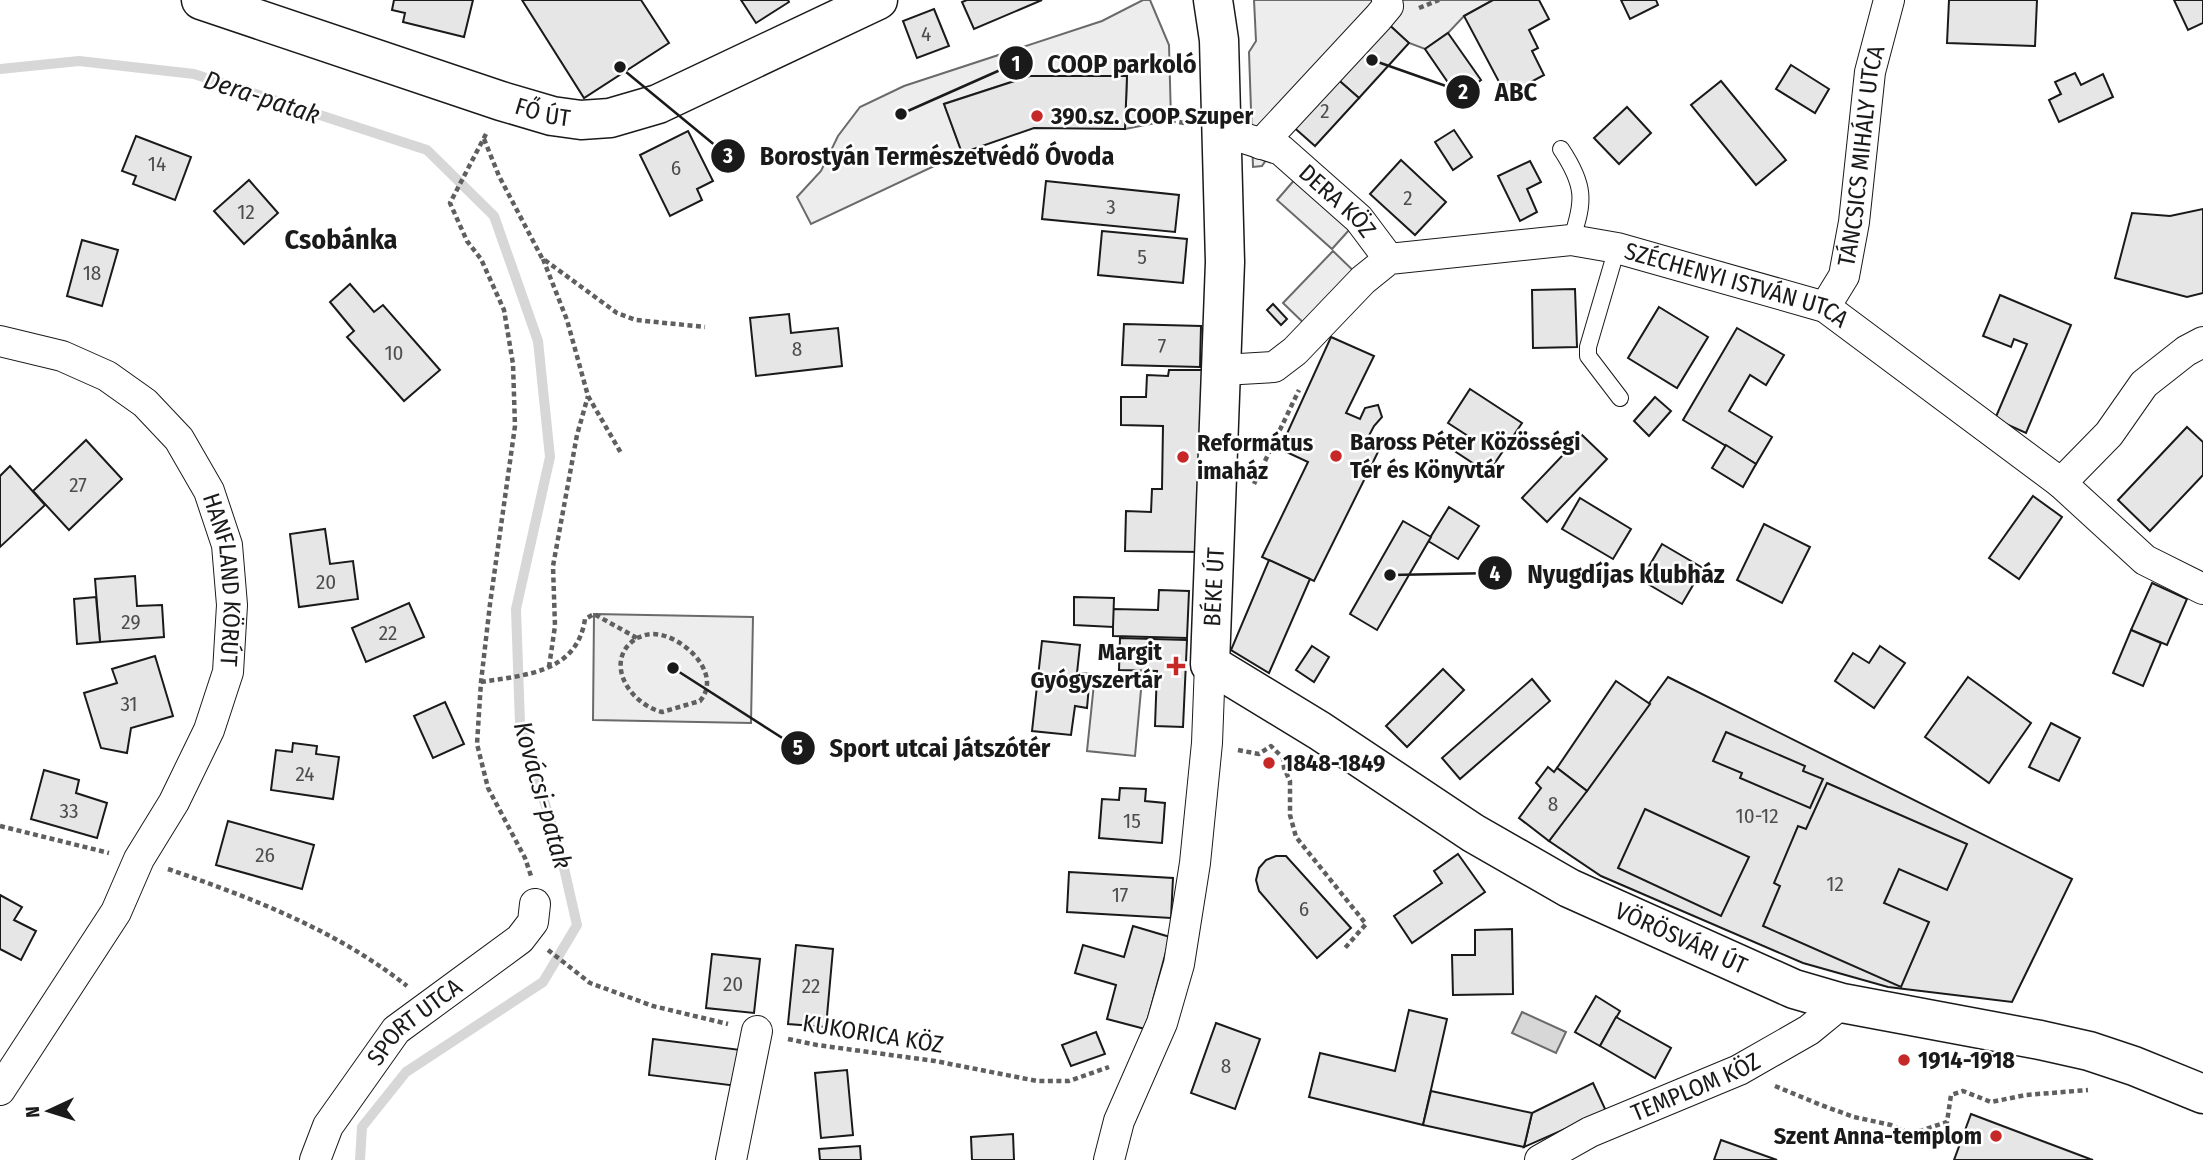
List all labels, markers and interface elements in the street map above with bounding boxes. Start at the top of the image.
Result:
house number: 4 [921,21,931,47]
callout: COOP parkoló [999,40,1211,87]
street label: TÁNCSICS MIHÁLY UTCA [1832,42,1891,268]
text: COOP parkoló [1047,49,1197,80]
text: 1 [1012,51,1020,77]
water label: Dera-patak [200,64,324,131]
callout: ABC [1445,68,1551,115]
text: ABC [1494,77,1538,108]
text: 2 [1457,79,1468,105]
street label: FŐ ÚT [512,92,572,132]
house number: 2 [1320,98,1330,124]
place label: 390.sz. COOP Szuper [1050,102,1253,130]
marker: 390.sz. COOP Szuper [1029,108,1045,124]
callout: Borostyán Természetvédő Óvoda [711,132,1128,179]
text: Borostyán Természetvédő Óvoda [760,140,1114,172]
text: 3 [722,143,733,169]
house number: 14 [148,151,166,177]
house number: 6 [671,155,681,181]
street label: DERA KÖZ [1293,158,1382,243]
house number: 2 [1403,185,1413,211]
house number: 3 [1106,194,1116,220]
house number: 12 [237,199,255,225]
district label: Csobánka [285,223,398,256]
street label: SZÉCHENYI ISTVÁN UTCA [1621,237,1854,334]
house number: 5 [1137,244,1147,270]
house number: 18 [83,260,101,286]
house number: 7 [1158,333,1166,359]
house number: 8 [792,336,802,362]
house number: 10 [384,340,404,366]
place label: Baross Péter Közösségi Tér és Könyvtár [1350,428,1581,484]
place label: Református imaház [1197,429,1314,485]
marker: Baross Péter Közösségi Tér és Könyvtár [1328,448,1344,464]
marker: Református imaház [1175,449,1191,465]
house number: 27 [69,472,87,498]
street label: HANFLAND KÖRÚT [197,490,246,667]
street label: BÉKE ÚT [1197,547,1230,627]
callout: Nyugdíjas klubház [1478,550,1738,597]
text: Nyugdíjas klubház [1527,559,1725,590]
text: 4 [1490,561,1501,587]
house number: 20 [316,569,336,595]
house number: 29 [121,609,141,635]
house number: 22 [379,620,397,646]
place label: Margit Gyógyszertár [1030,638,1163,694]
marker: Margit Gyógyszertár [1168,658,1184,674]
house number: 31 [120,691,138,717]
water label: Kovácsi-patak [507,718,578,872]
callout: Sport utcai Játszótér [780,724,1064,771]
text: Sport utcai Játszótér [830,733,1051,764]
text: 5 [793,735,803,761]
place label: 1848-1849 [1283,749,1385,777]
marker: 1848-1849 [1261,755,1277,771]
house number: 24 [295,761,315,787]
house number: 8 [1548,791,1558,817]
house number: 33 [60,798,78,824]
house number: 10-12 [1736,803,1778,829]
house number: 15 [1123,808,1141,834]
house number: 26 [255,842,275,868]
house number: 12 [1826,871,1844,897]
house number: 17 [1112,882,1128,908]
house number: 6 [1299,896,1309,922]
street label: VÖRÖSVÁRI ÚT [1611,897,1751,980]
house number: 20 [723,971,743,997]
street label: SPORT UTCA [361,972,467,1071]
house number: 22 [802,973,820,999]
street label: KUKORICA KÖZ [801,1009,945,1059]
place label: 1914-1918 [1918,1046,2015,1074]
street label: TEMPLOM KÖZ [1627,1047,1765,1127]
marker: 1914-1918 [1896,1052,1912,1068]
house number: 8 [1221,1053,1231,1079]
north arrow [14,1076,84,1146]
text: N [21,1106,44,1119]
place label: Szent Anna-templom [1774,1122,1982,1150]
marker: Szent Anna-templom [1988,1128,2004,1144]

